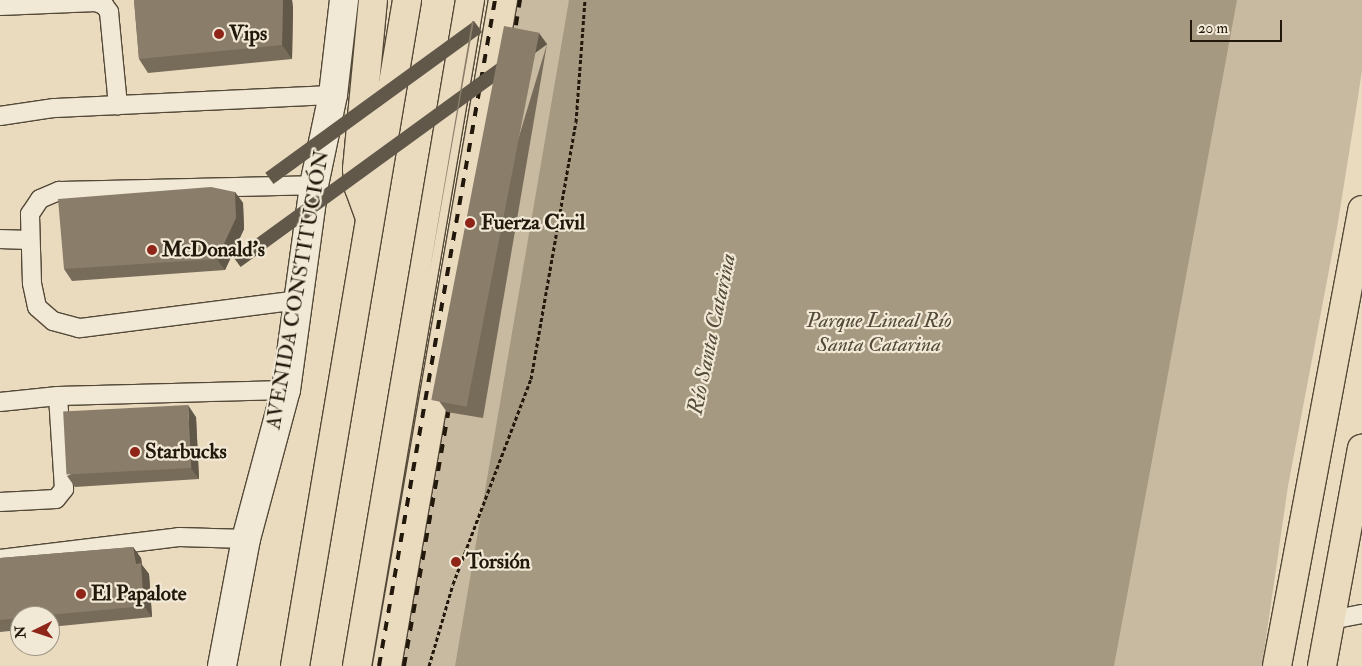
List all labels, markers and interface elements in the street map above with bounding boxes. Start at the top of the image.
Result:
scale bar [1192,10,1284,42]
text: 20 m [1198,19,1228,38]
place label: Vips [229,21,267,47]
marker: Vips [213,28,225,40]
street label: AVENIDA CONSTITUCIÓN [261,149,335,431]
place label: Fuerza Civil [481,210,585,236]
marker: Fuerza Civil [463,216,477,230]
place label: McDonald's [162,237,265,263]
marker: McDonald's [146,244,158,256]
water label: Río Santa Catarina [682,251,742,417]
park label: Parque Lineal Río Santa Catarina [806,308,952,358]
place label: Starbucks [145,439,227,465]
marker: Starbucks [129,446,141,458]
place label: Torsión [466,549,530,575]
marker: Torsión [450,556,462,568]
place label: El Papalote [91,581,187,607]
marker: El Papalote [75,588,87,600]
north arrow [10,606,60,656]
text: N [12,625,29,639]

